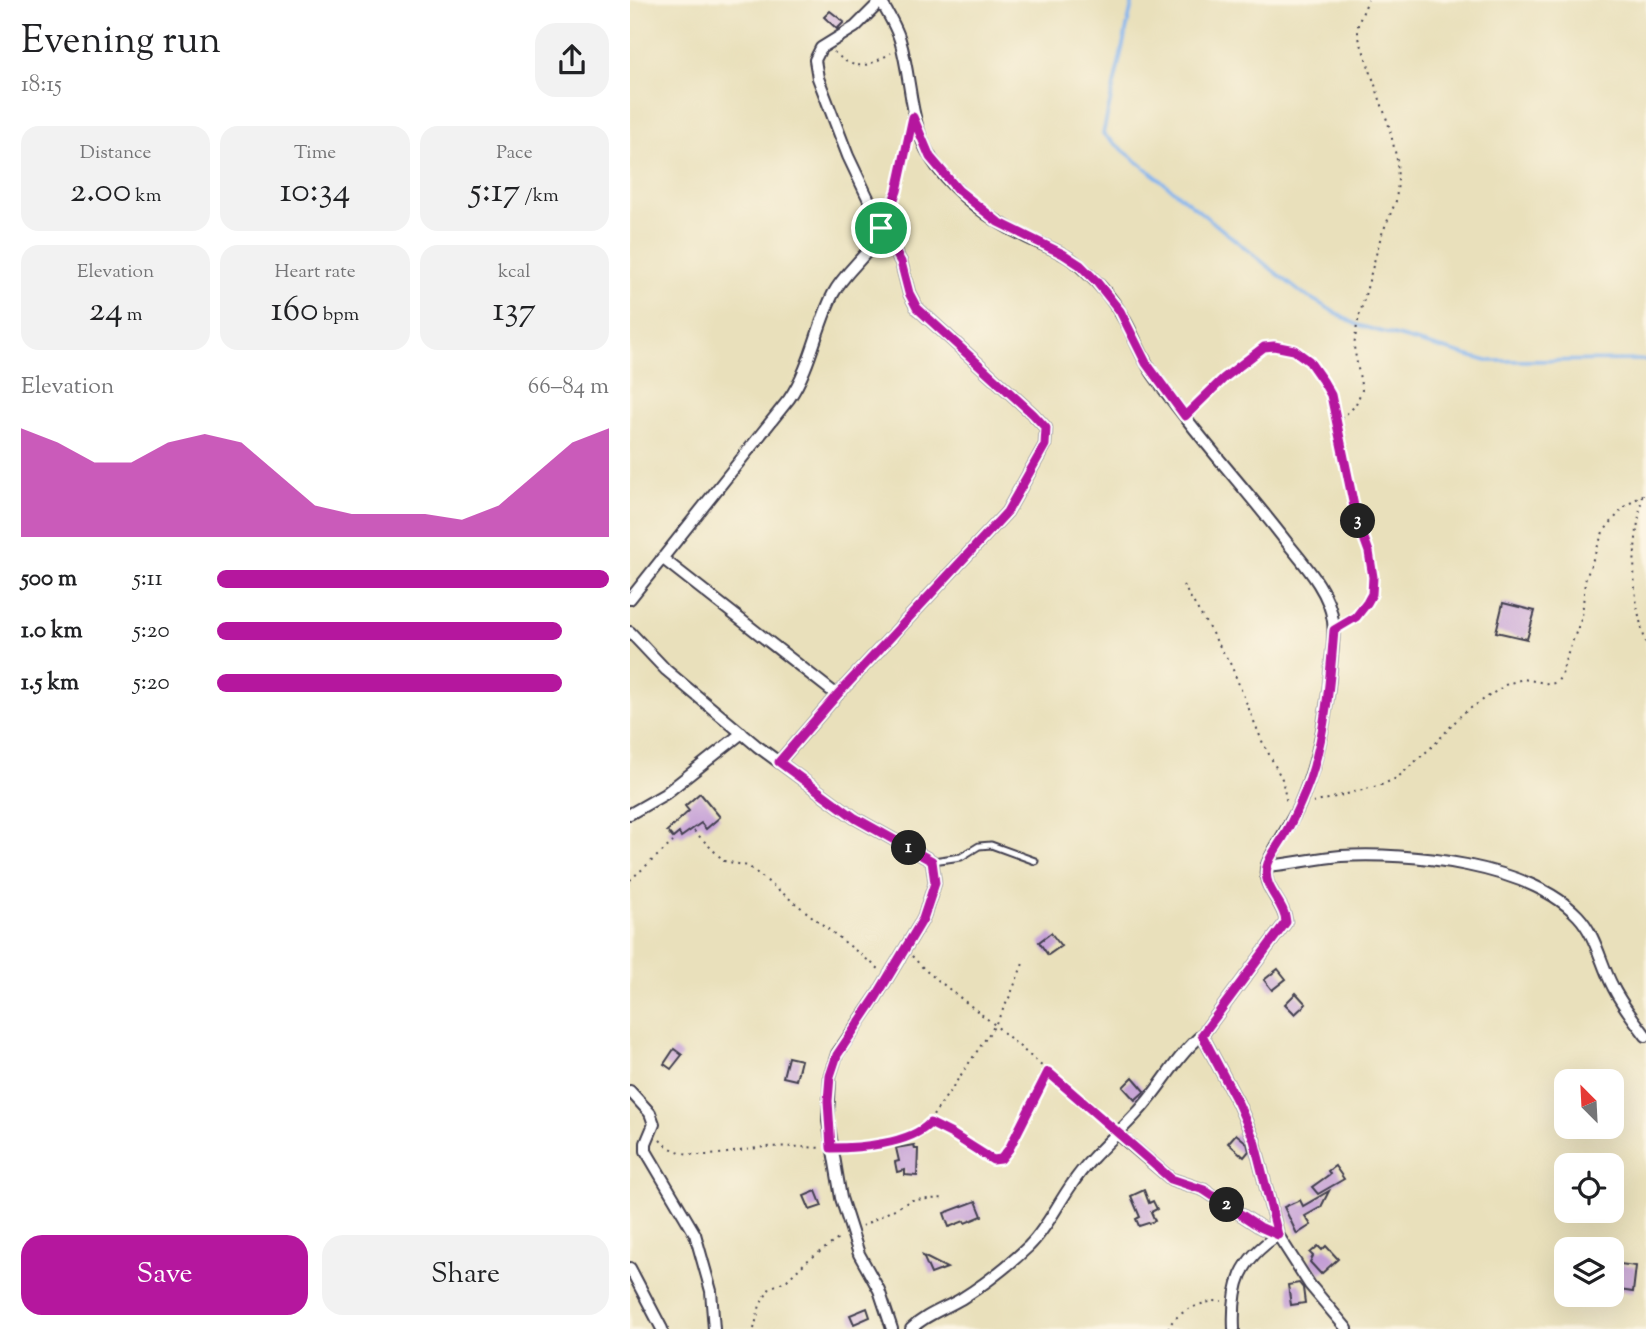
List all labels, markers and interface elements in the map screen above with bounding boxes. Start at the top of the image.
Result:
text: Evening run [21,16,221,70]
button: share [535,23,609,97]
text: 18:15 [21,69,62,102]
text: Distance [80,140,151,167]
text: Time [294,140,336,167]
text: Pace [496,140,533,167]
text: 2.00 [70,167,131,218]
text: 10:34 [280,167,350,218]
text: 5:17 [470,167,520,218]
text: km [131,183,161,210]
text: /km [520,183,559,210]
pin [851,198,911,258]
icon: arrive [862,209,900,247]
text: Elevation [77,259,154,286]
text: Heart rate [274,259,356,286]
text: kcal [498,259,531,286]
text: 24 [89,286,123,337]
text: 160 [271,286,319,337]
text: 137 [493,286,536,337]
text: m [123,302,143,329]
text: bpm [319,302,359,329]
text: Elevation [21,371,114,404]
text: 66–84 m [528,371,609,404]
pin: 3 [1340,504,1376,538]
text: 3 [1354,507,1361,534]
text: 500 m [21,563,77,596]
text: 5:11 [133,563,163,596]
text: 1.0 km [21,615,83,648]
text: 5:20 [133,615,170,648]
text: 1.5 km [21,667,79,700]
text: 5:20 [133,667,170,700]
pin: 1 [892,830,926,866]
text: 1 [905,834,912,861]
north arrow [1554,1069,1624,1139]
map controls [1554,1069,1624,1307]
button: locate [1554,1153,1624,1223]
pin: 2 [1210,1188,1244,1222]
text: 2 [1222,1191,1231,1218]
button: Save [21,1235,308,1315]
button: Share [322,1235,609,1315]
button: layers [1554,1237,1624,1307]

